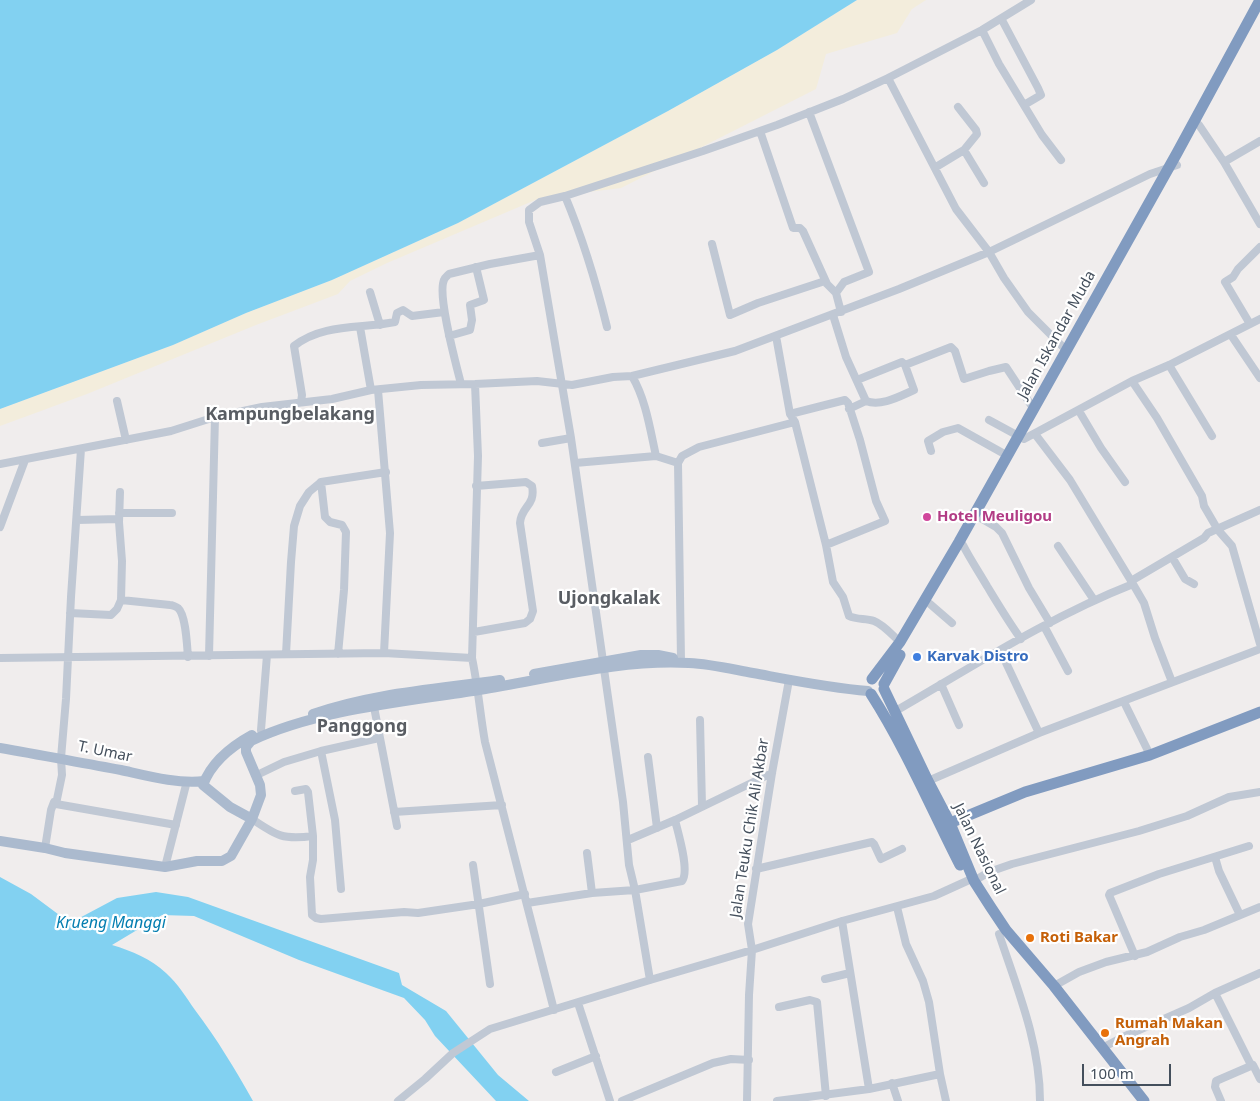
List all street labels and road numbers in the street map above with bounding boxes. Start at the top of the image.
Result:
street label: Jalan Iskandar Muda [1014,268,1100,402]
street label: T. Umar [76,737,134,767]
street label: Jalan Teuku Chik Ali Akbar [727,737,773,919]
street label: Jalan Nasional [949,800,1009,898]

